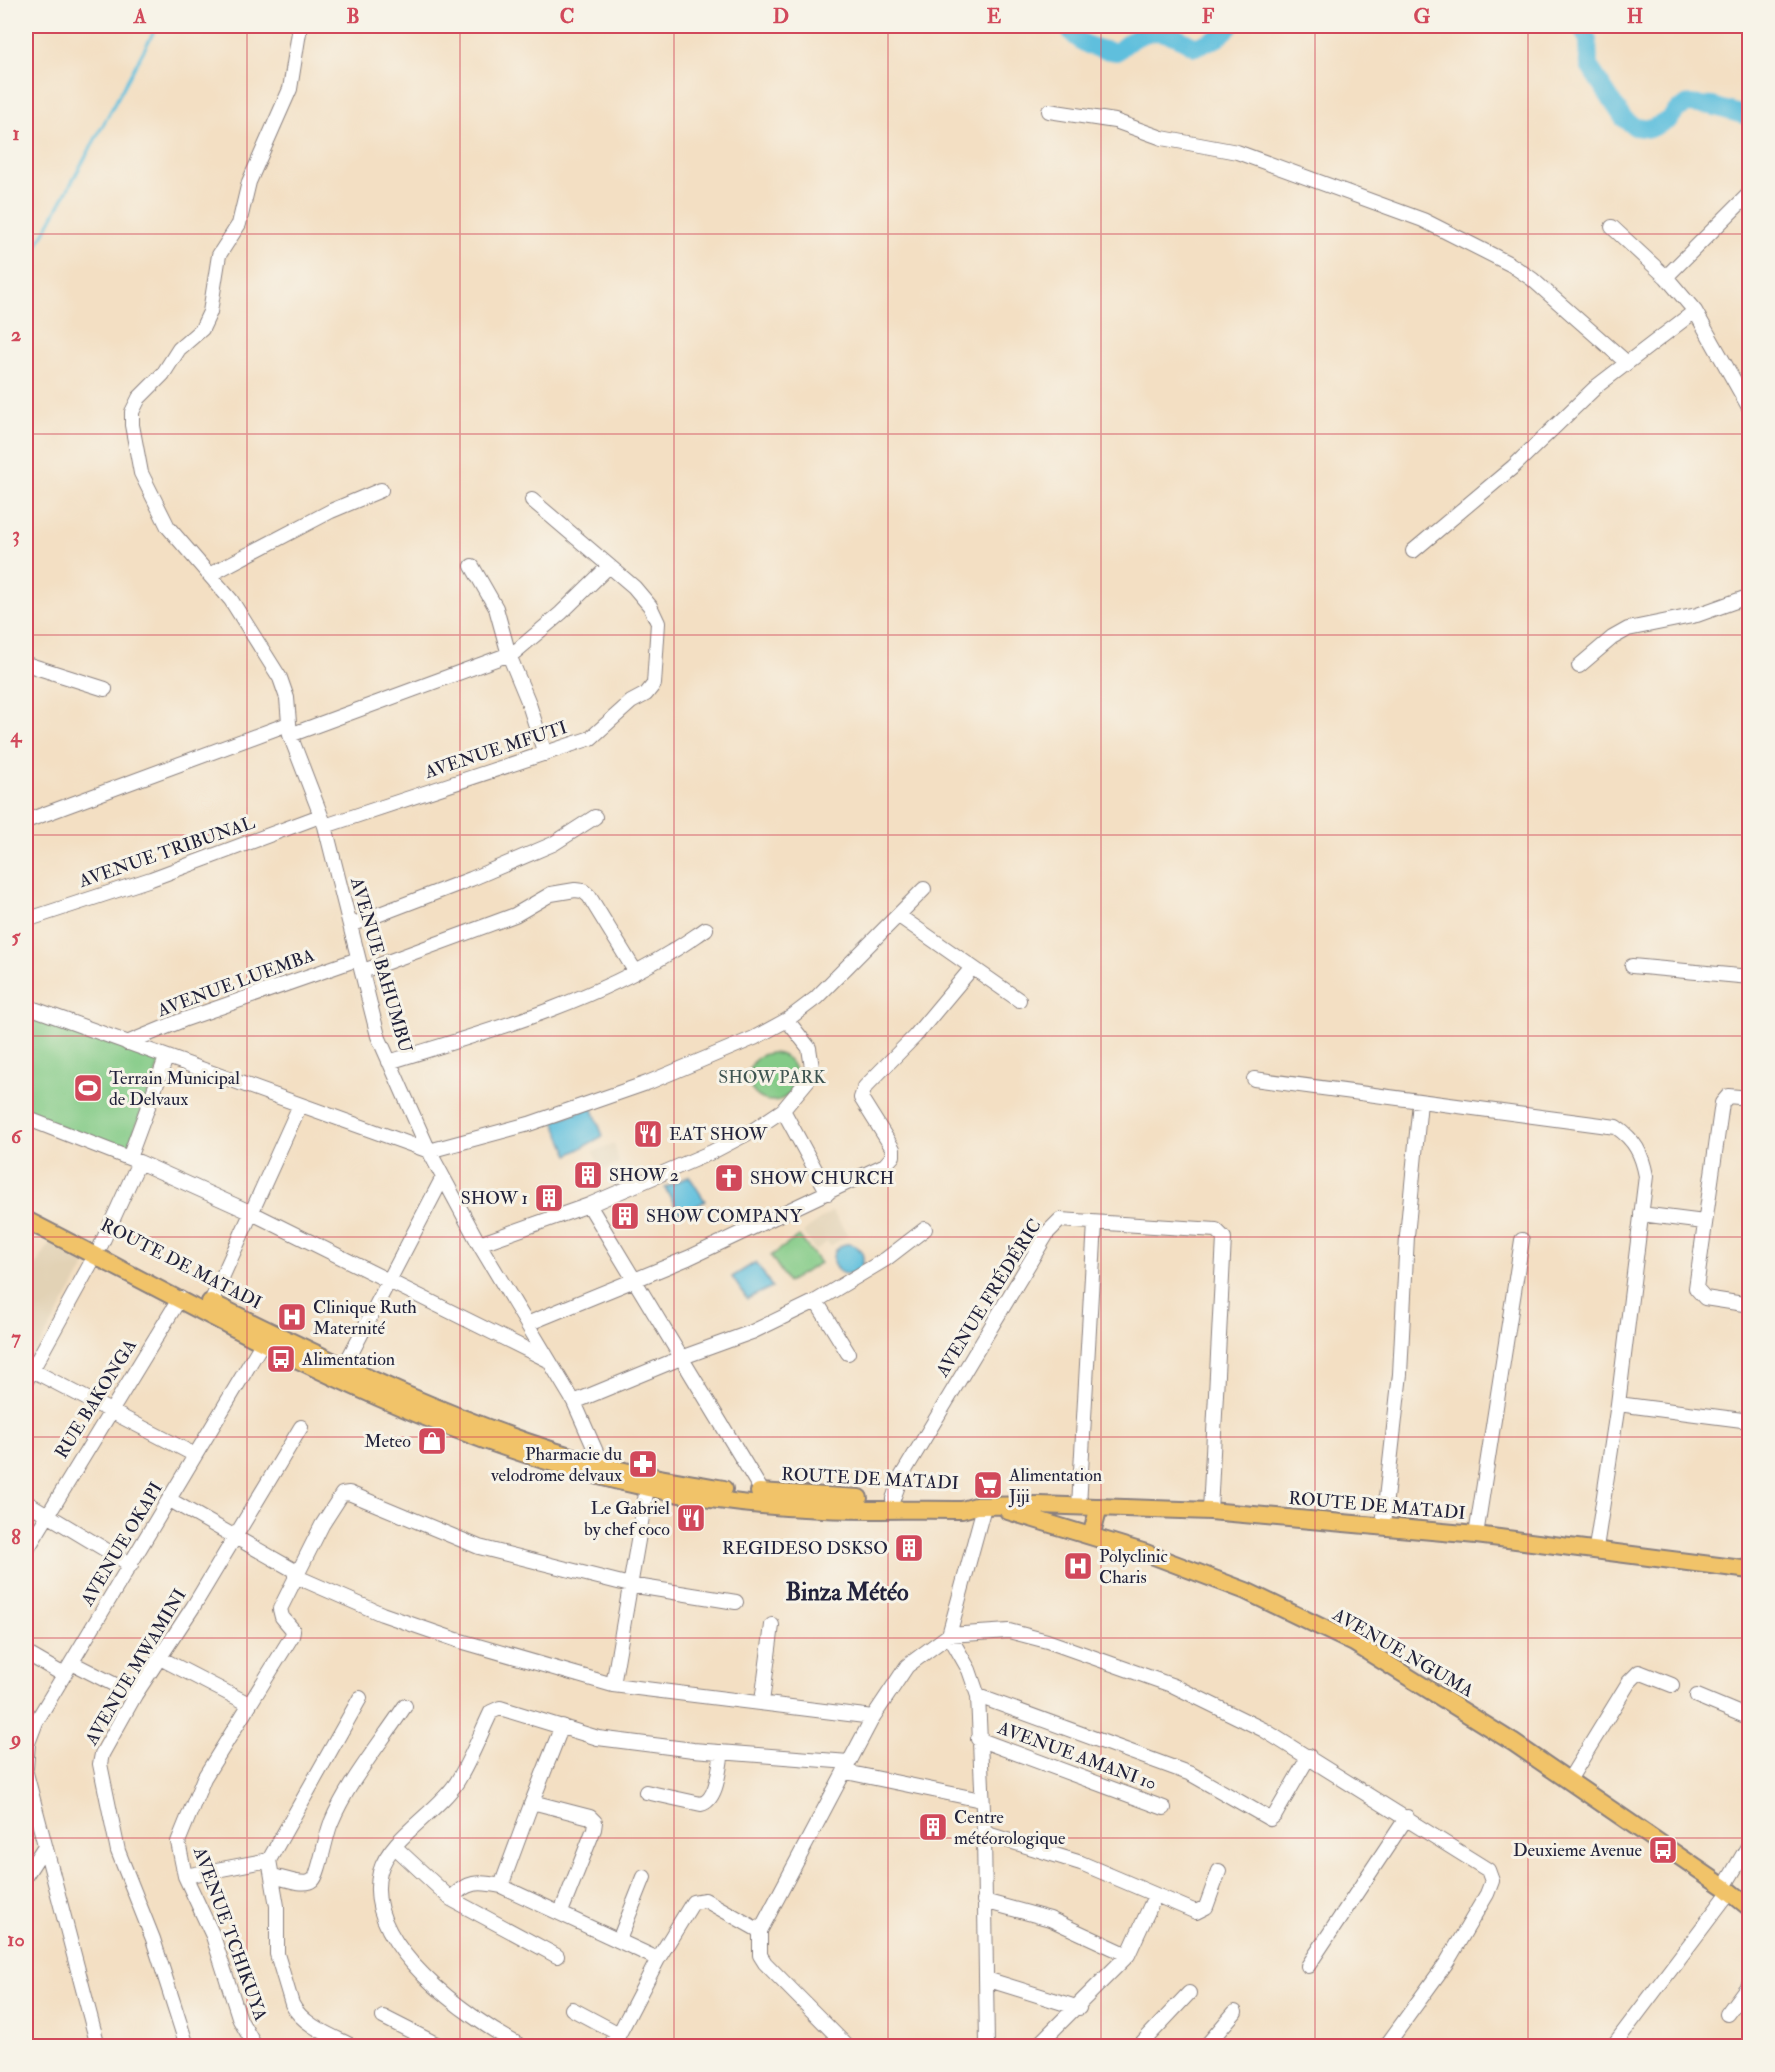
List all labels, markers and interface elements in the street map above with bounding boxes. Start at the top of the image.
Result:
text: A [133,4,147,29]
text: B [346,4,360,29]
text: C [560,4,574,29]
text: D [773,4,789,29]
text: E [987,4,1002,29]
text: F [1202,4,1215,29]
text: G [1414,4,1431,29]
text: H [1627,4,1643,29]
text: 1 [12,121,20,146]
text: 2 [11,322,21,347]
text: 3 [12,522,20,547]
street label: AVENUE MFUTI [421,716,570,784]
text: 4 [10,723,23,748]
street label: AVENUE TRIBUNAL [75,811,258,893]
street label: AVENUE BAHUMBU [345,874,417,1055]
text: 5 [12,924,22,949]
street label: AVENUE LUEMBA [153,944,318,1022]
park label: SHOW PARK [718,1066,826,1089]
place label: Terrain Municipal de Delvaux [109,1067,240,1111]
sports icon: Terrain Municipal de Delvaux [72,1072,104,1104]
restaurant icon: EAT SHOW [632,1118,664,1150]
place label: EAT SHOW [669,1123,768,1146]
text: 6 [11,1124,23,1149]
building icon: SHOW 2 [572,1159,604,1191]
church icon: SHOW CHURCH [713,1162,745,1194]
place label: SHOW 2 [609,1164,679,1187]
place label: SHOW CHURCH [750,1167,894,1190]
building icon: SHOW 1 [533,1182,565,1214]
place label: SHOW 1 [461,1187,528,1210]
building icon: SHOW COMPANY [609,1200,641,1232]
place label: SHOW COMPANY [646,1205,803,1228]
street label: ROUTE DE MATADI [97,1213,265,1315]
street label: AVENUE FRÉDÉRIC [931,1215,1047,1382]
place label: Clinique Ruth Maternité [313,1296,417,1340]
hospital icon: Clinique Ruth Maternité [276,1301,308,1333]
text: 7 [11,1325,21,1350]
street label: RUE BAKONGA [50,1335,142,1463]
bus stop icon: Alimentation [265,1343,297,1375]
place label: Alimentation [301,1348,395,1371]
shop icon: Meteo [416,1425,448,1457]
place label: Meteo [364,1430,411,1453]
place label: Pharmacie du velodrome delvaux [490,1443,622,1487]
pharmacy icon: Pharmacie du velodrome delvaux [627,1448,659,1480]
street label: ROUTE DE MATADI [781,1463,959,1495]
place label: Alimentation Jiji [1008,1464,1102,1508]
supermarket icon: Alimentation Jiji [972,1469,1004,1501]
street label: AVENUE OKAPI [75,1478,168,1611]
street label: ROUTE DE MATADI [1287,1487,1467,1525]
place label: Le Gabriel by chef coco [584,1497,670,1541]
restaurant icon: Le Gabriel by chef coco [675,1502,707,1534]
text: 8 [11,1525,21,1550]
building icon: REGIDESO DSKSO [893,1532,925,1564]
place label: REGIDESO DSKSO [722,1537,888,1560]
place label: Polyclinic Charis [1099,1545,1168,1589]
hospital icon: Polyclinic Charis [1062,1550,1094,1582]
district label: Binza Météo [785,1577,909,1608]
street label: AVENUE MWAMINI [80,1585,192,1750]
street label: AVENUE NGUMA [1328,1603,1478,1703]
street label: AVENUE AMANI 10 [994,1716,1159,1795]
text: 9 [9,1726,21,1751]
place label: Centre météorologique [954,1806,1066,1850]
building icon: Centre météorologique [917,1811,949,1843]
bus stop icon: Deuxieme Avenue [1647,1834,1679,1866]
place label: Deuxieme Avenue [1513,1839,1642,1862]
street label: AVENUE TCHIKUYA [187,1843,272,2025]
text: 10 [7,1927,25,1952]

